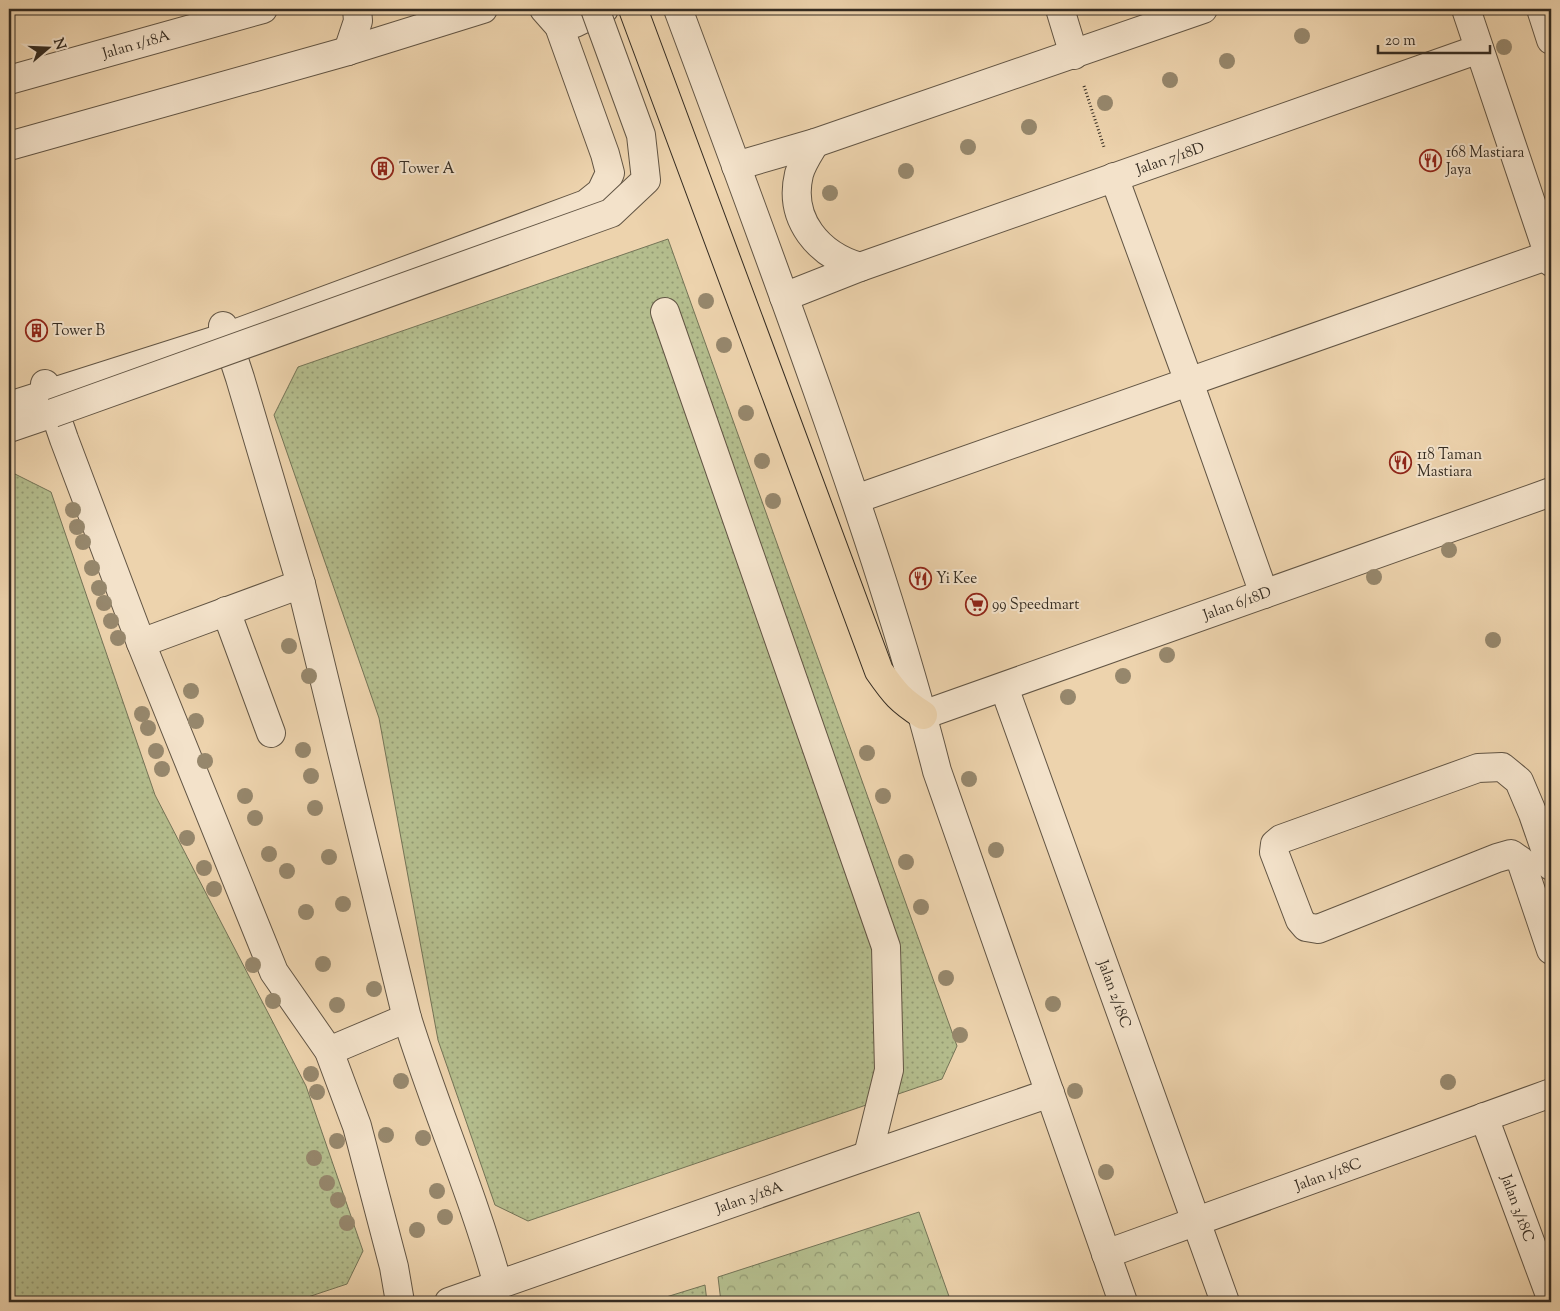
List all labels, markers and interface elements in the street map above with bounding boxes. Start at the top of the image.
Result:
north arrow [22,22,72,72]
scale bar [1378,22,1490,54]
street label: Jalan 1/18A [99,26,173,65]
text: 20 m [1385,31,1416,52]
text: N [47,36,70,53]
street label: Jalan 7/18D [1133,138,1208,181]
place label: 168 Mastiara Jaya [1445,143,1525,181]
restaurant icon: 168 Mastiara Jaya [1418,149,1442,173]
building icon: Tower A [371,156,395,180]
place label: Tower A [399,159,455,180]
building icon: Tower B [24,318,48,342]
place label: Tower B [52,321,106,342]
place label: 118 Taman Mastiara [1417,445,1482,483]
restaurant icon: 118 Taman Mastiara [1389,451,1413,475]
restaurant icon: Yi Kee [908,566,932,590]
place label: Yi Kee [936,569,977,590]
street label: Jalan 6/18D [1199,582,1275,627]
supermarket icon: 99 Speedmart [964,592,988,616]
place label: 99 Speedmart [992,595,1079,616]
street label: Jalan 2/18C [1091,956,1136,1032]
street label: Jalan 1/18C [1291,1154,1365,1197]
street label: Jalan 3/18C [1494,1171,1538,1245]
street label: Jalan 3/18A [712,1177,786,1220]

